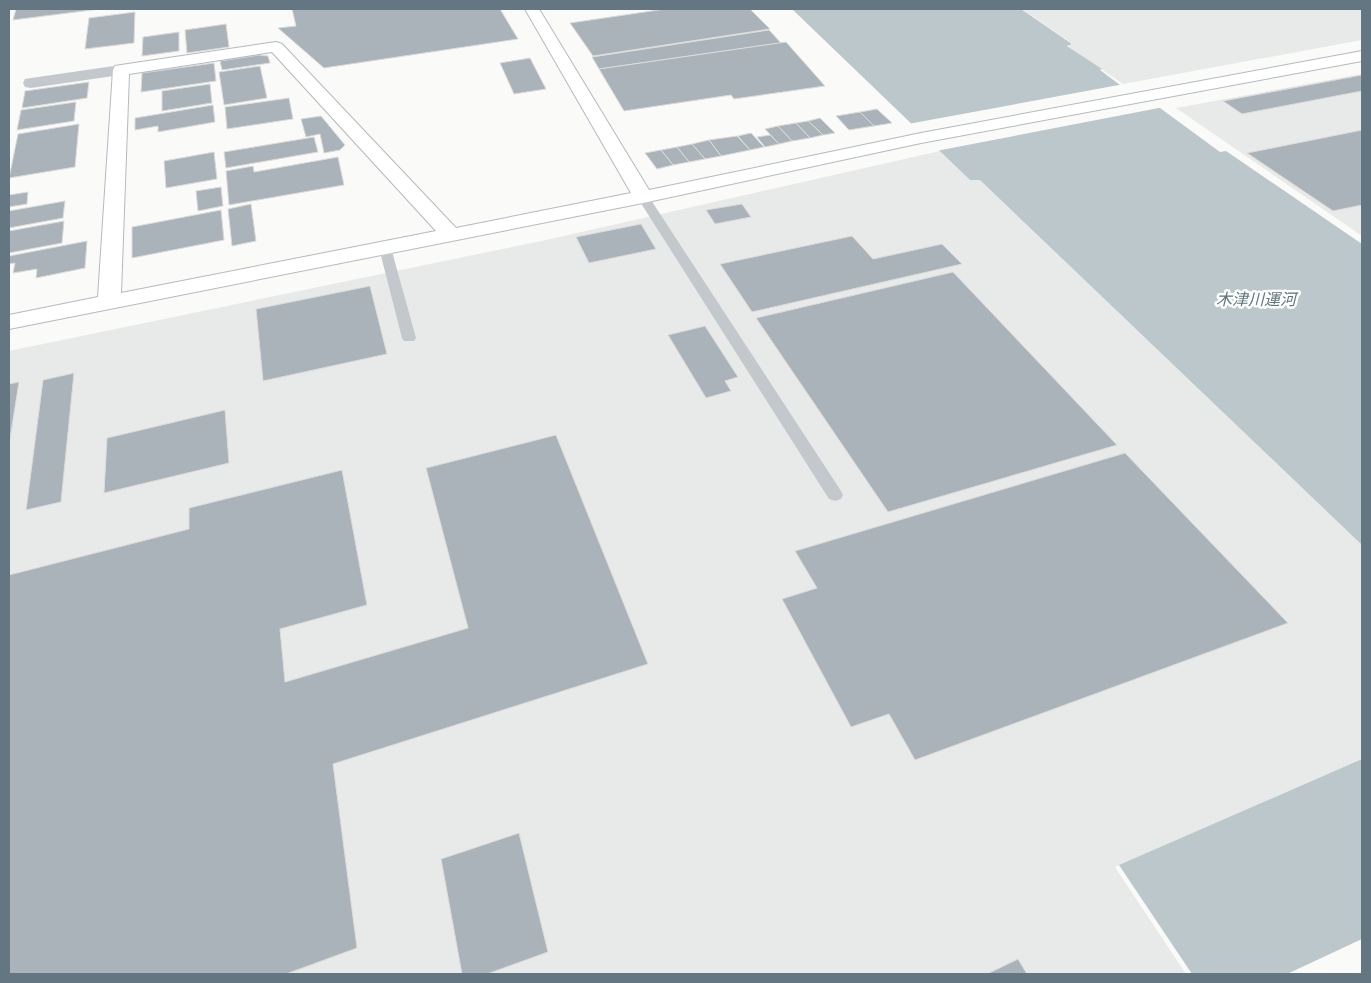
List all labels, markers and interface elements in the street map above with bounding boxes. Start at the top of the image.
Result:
water label: 木津川運河 [1216,289,1299,309]

